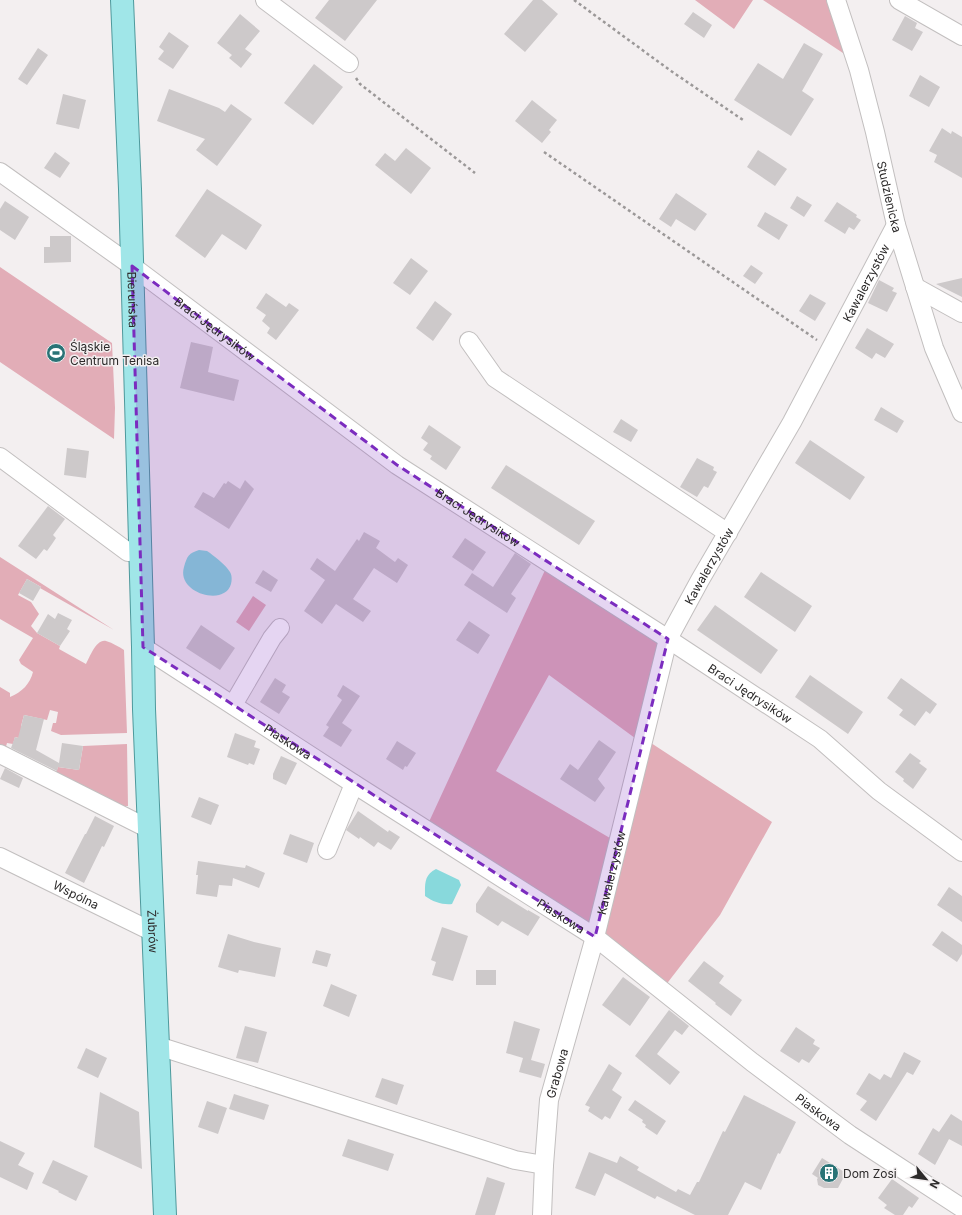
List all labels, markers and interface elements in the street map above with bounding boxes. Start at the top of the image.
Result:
street label: Studzienicka [874,159,905,234]
street label: Kawalerzystów [839,241,892,324]
street label: Bieruńska [125,271,141,328]
street label: Braci Jędrysików [172,293,259,364]
place label: Śląskie Centrum Tenisa [70,339,159,368]
sports icon: Śląskie Centrum Tenisa [45,342,67,364]
street label: Braci Jędrysików [433,485,523,550]
street label: Kawalerzystów [681,525,737,607]
street label: Braci Jędrysików [705,660,795,726]
street label: Piaskowa [262,720,315,762]
street label: Kawalerzystów [593,829,628,916]
street label: Wspólna [51,877,102,912]
street label: Piaskowa [535,895,588,936]
street label: Żubrów [145,910,162,953]
street label: Grabowa [542,1047,571,1100]
street label: Piaskowa [793,1090,845,1134]
north arrow [906,1159,946,1199]
building icon: Dom Zosi [818,1162,840,1184]
place label: Dom Zosi [843,1166,897,1181]
text: N [927,1177,943,1191]

